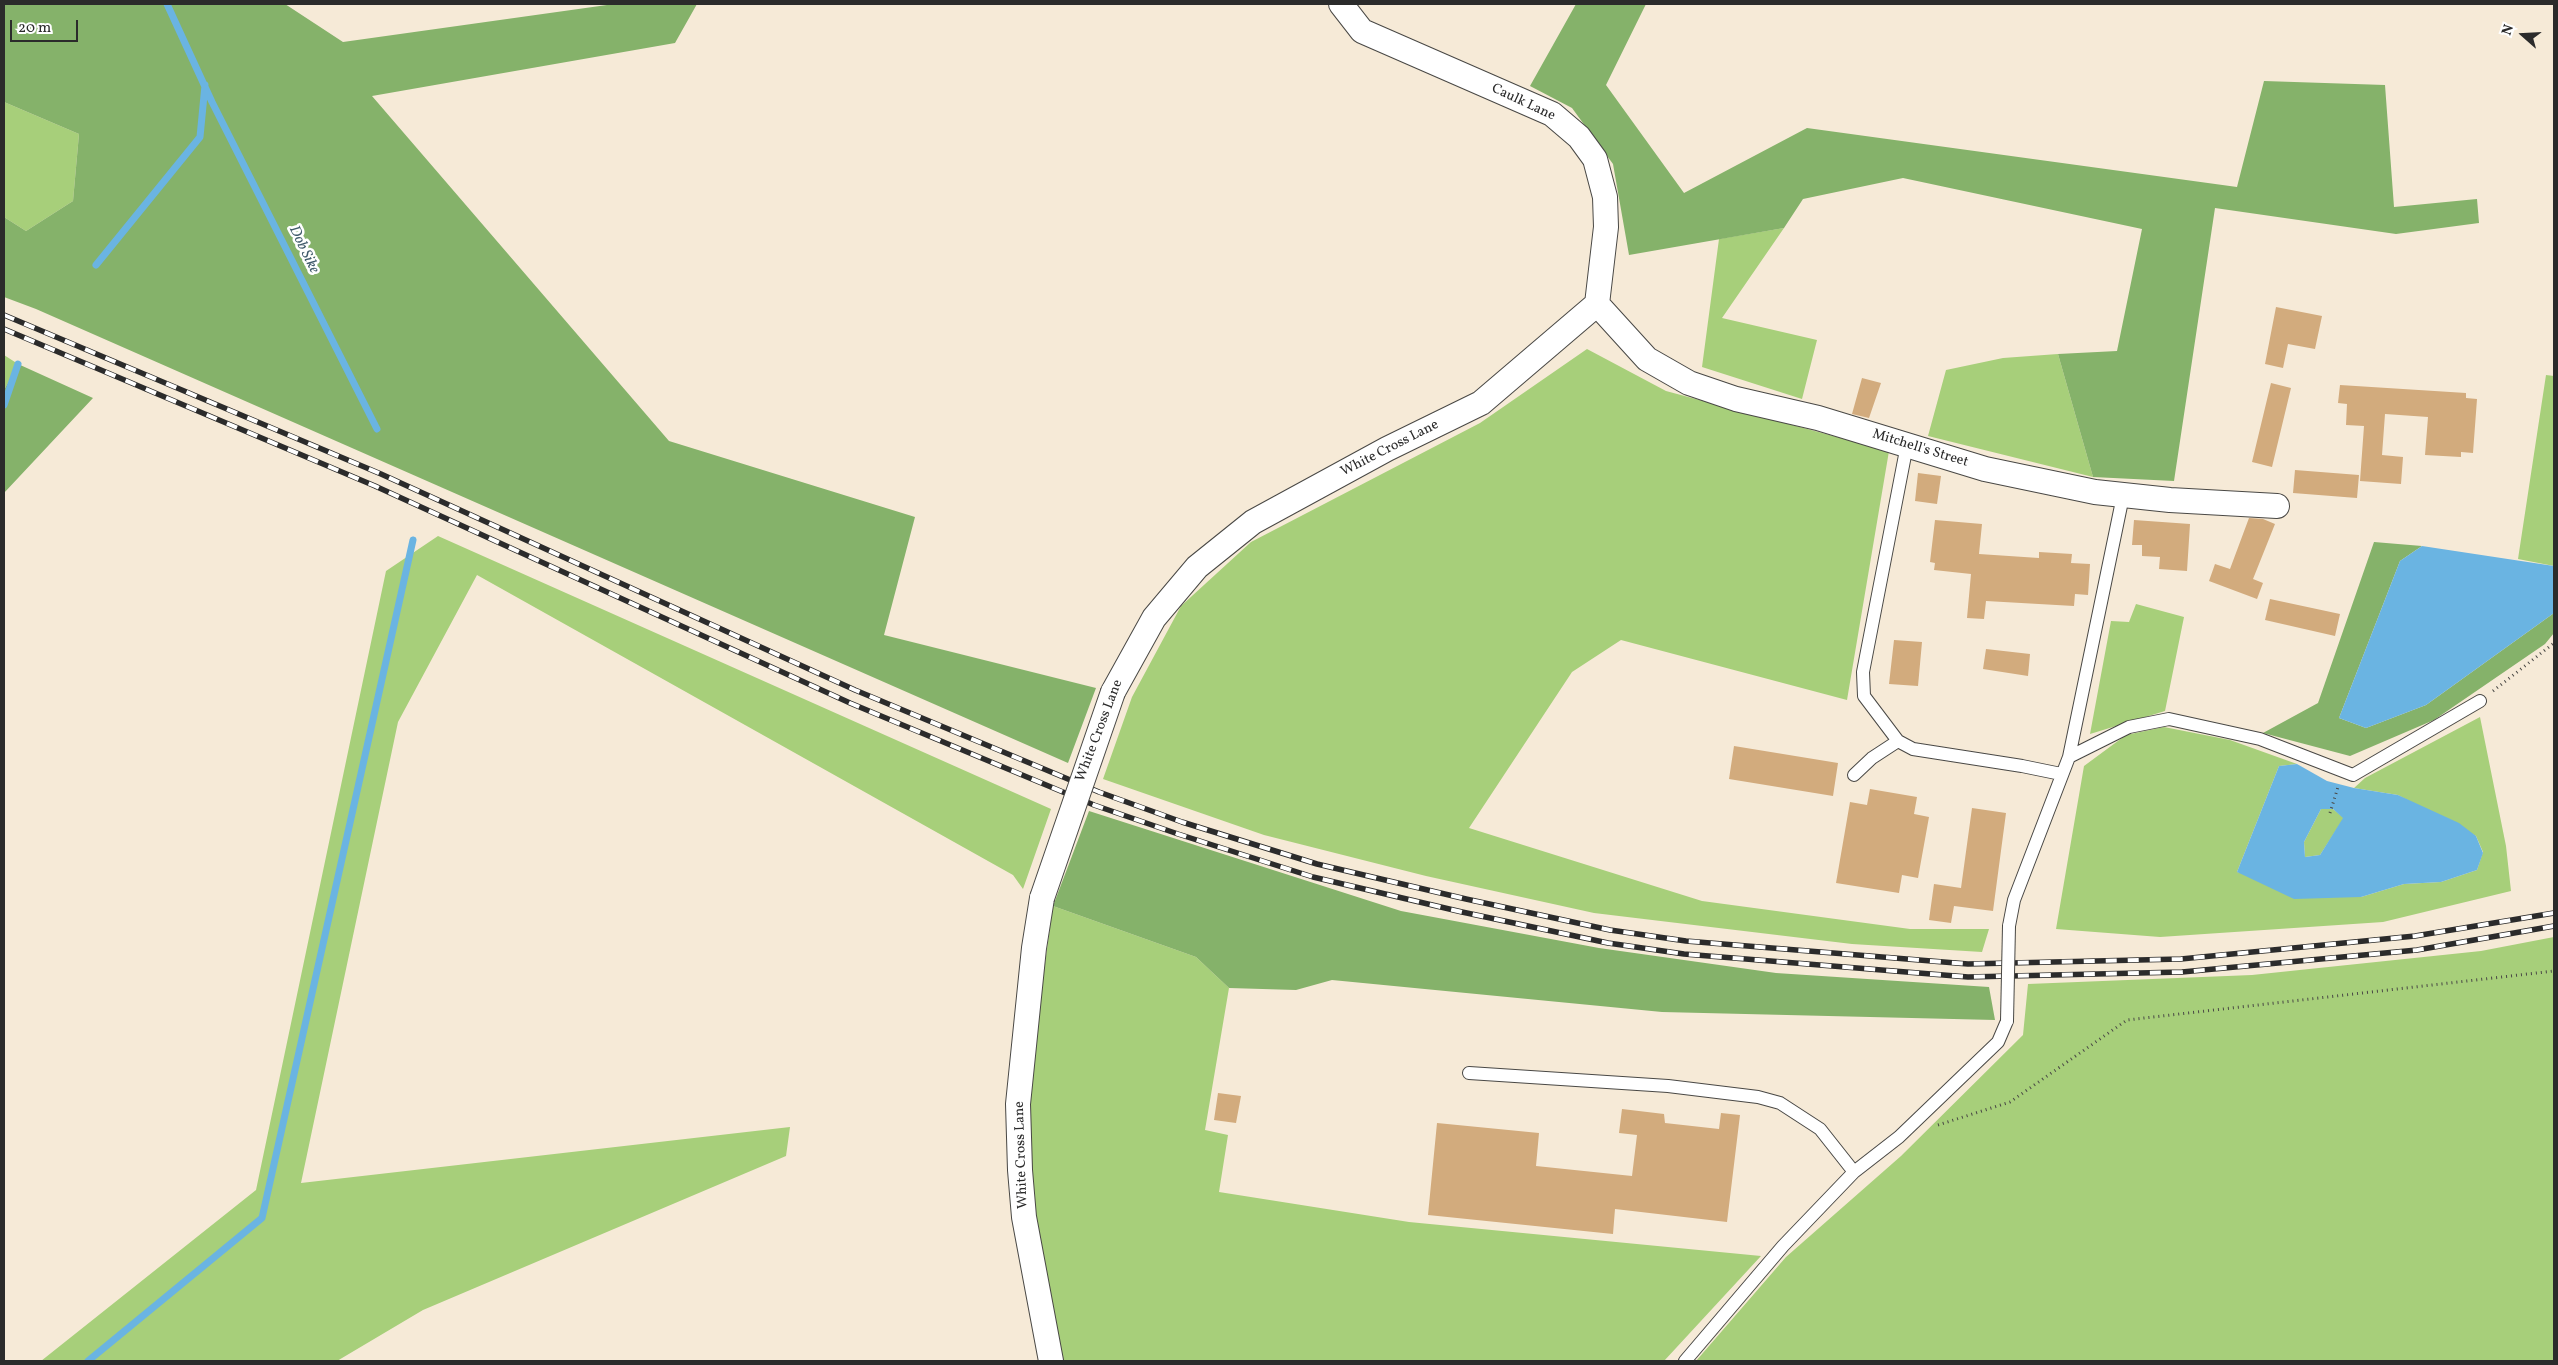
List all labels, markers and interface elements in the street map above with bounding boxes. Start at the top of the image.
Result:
scale bar [12,10,80,42]
north arrow [2498,10,2548,60]
text: 20 m [18,18,51,39]
text: N [2498,22,2519,38]
street label: Caulk Lane [1488,81,1558,125]
water label: Dob Sike [284,223,322,277]
street label: White Cross Lane [1338,417,1442,481]
street label: Mitchell's Street [1870,426,1970,472]
street label: White Cross Lane [1073,678,1127,784]
street label: White Cross Lane [1012,1101,1032,1209]

